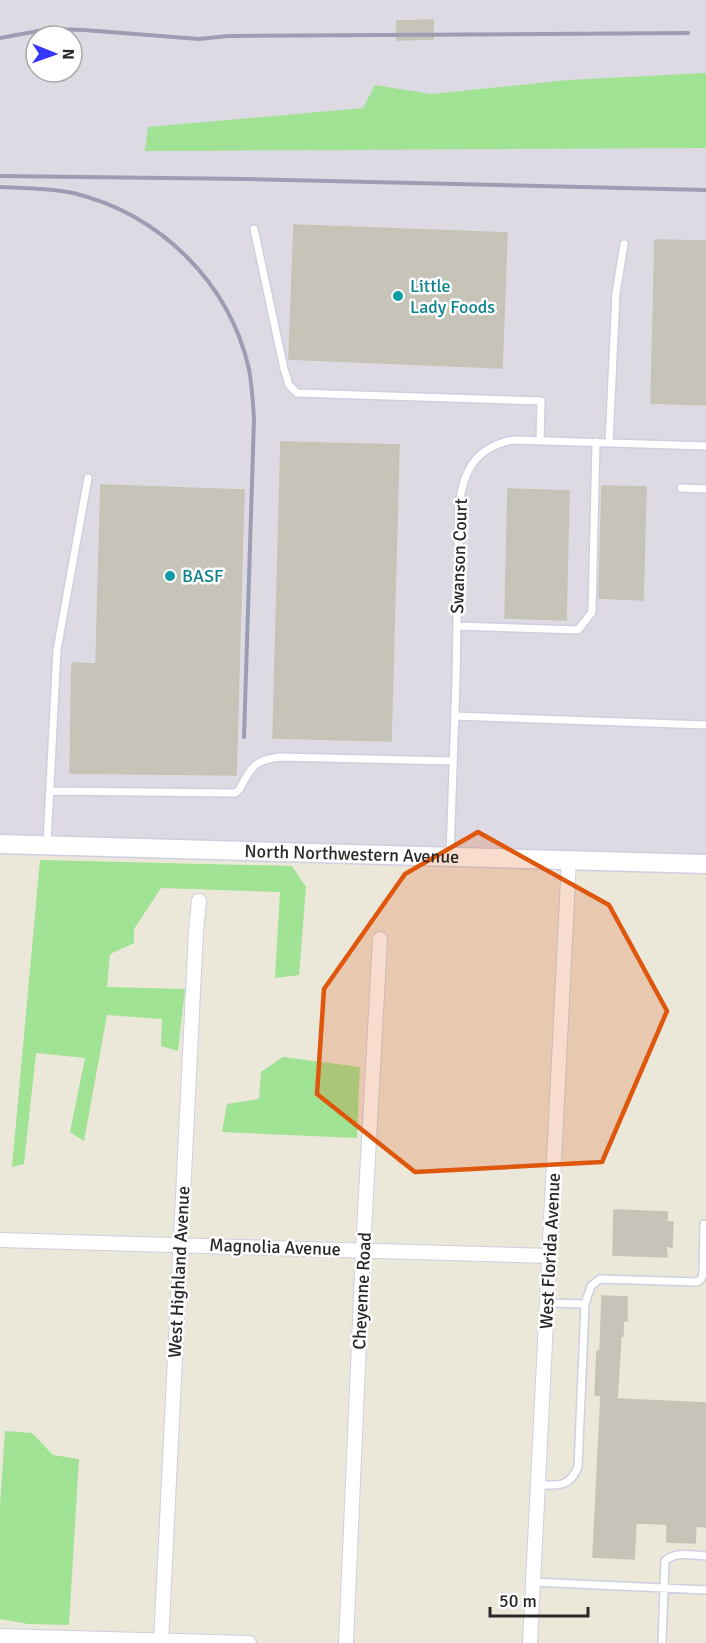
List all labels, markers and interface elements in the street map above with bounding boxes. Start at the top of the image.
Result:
north arrow [24,24,84,84]
text: N [58,49,78,60]
place label: Little Lady Foods [410,275,495,318]
marker: Little Lady Foods [391,289,405,303]
street label: Swanson Court [446,498,472,614]
place label: BASF [182,565,223,587]
marker: BASF [163,569,177,583]
street label: North Northwestern Avenue [244,840,460,868]
street label: West Florida Avenue [535,1172,565,1330]
street label: West Highland Avenue [164,1185,194,1359]
street label: Cheyenne Road [348,1232,376,1350]
street label: Magnolia Avenue [209,1234,341,1260]
scale bar [490,1580,588,1618]
text: 50 m [499,1590,537,1612]

